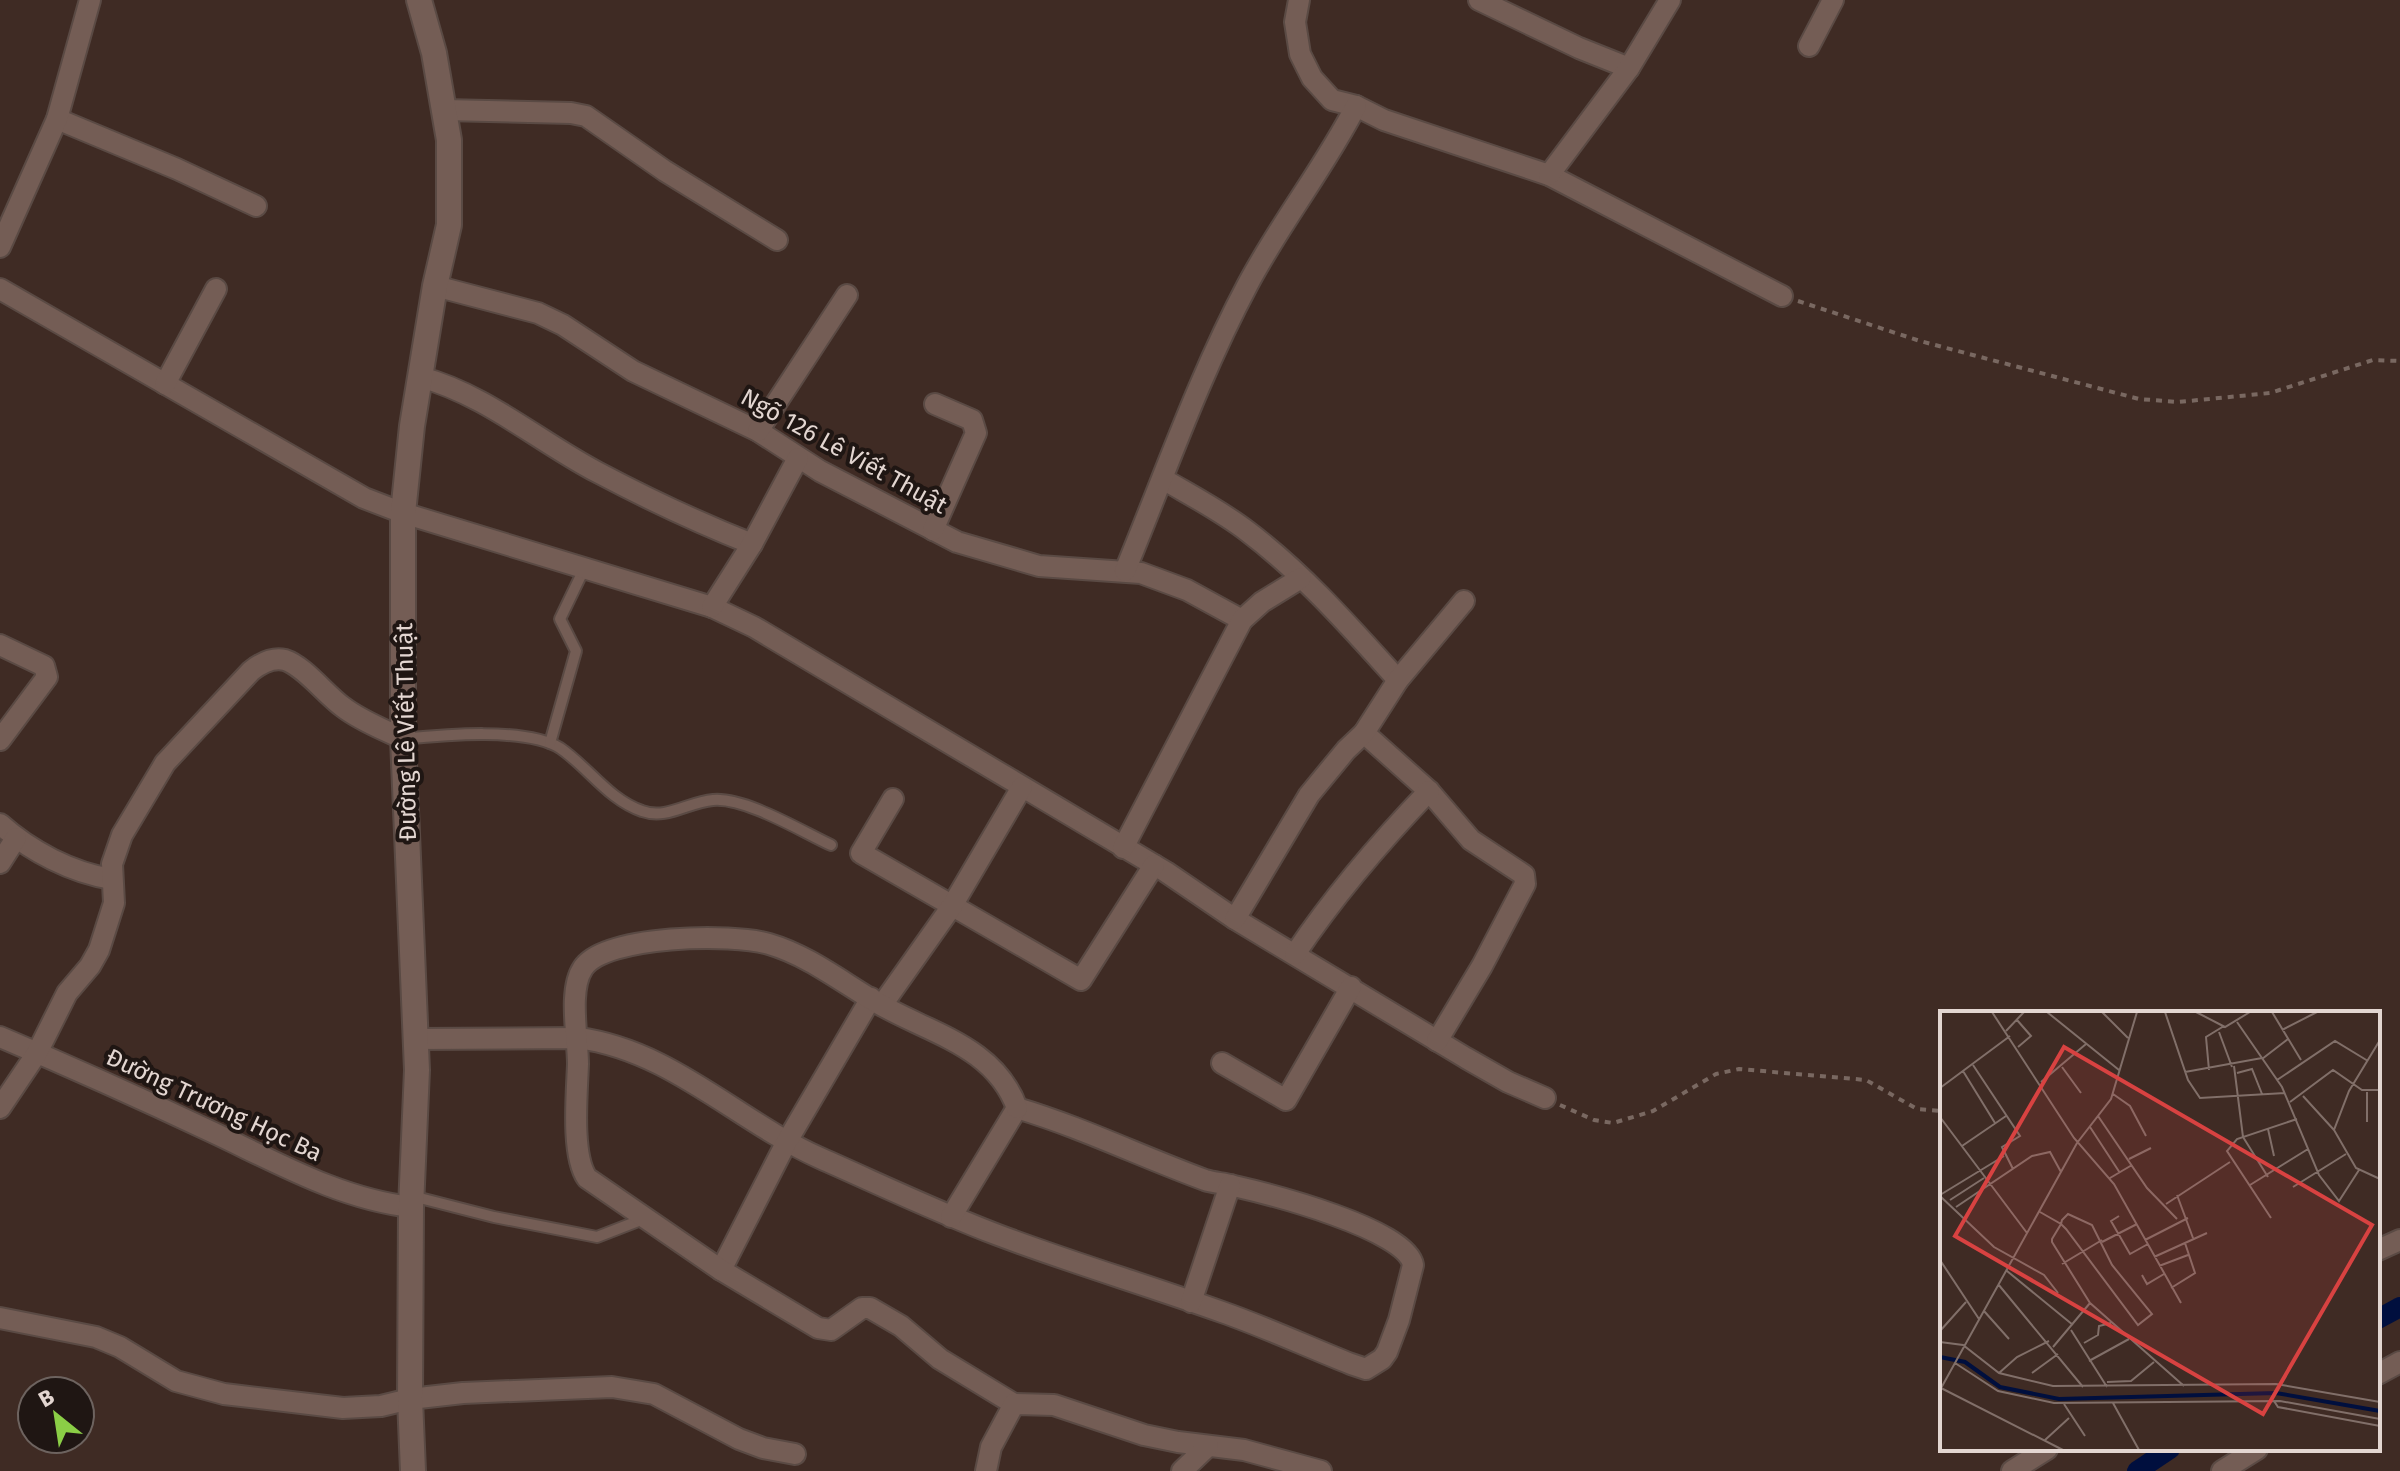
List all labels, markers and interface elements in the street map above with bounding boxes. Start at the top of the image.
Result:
street label: Ngõ 126 Lê Viết Thuật [736,383,952,520]
street label: Đường Lê Viết Thuật [390,622,422,841]
inset map [1940,1011,2380,1451]
street label: Đường Trương Học Ba [102,1043,326,1167]
north arrow [16,1375,96,1455]
text: B [34,1383,59,1413]

